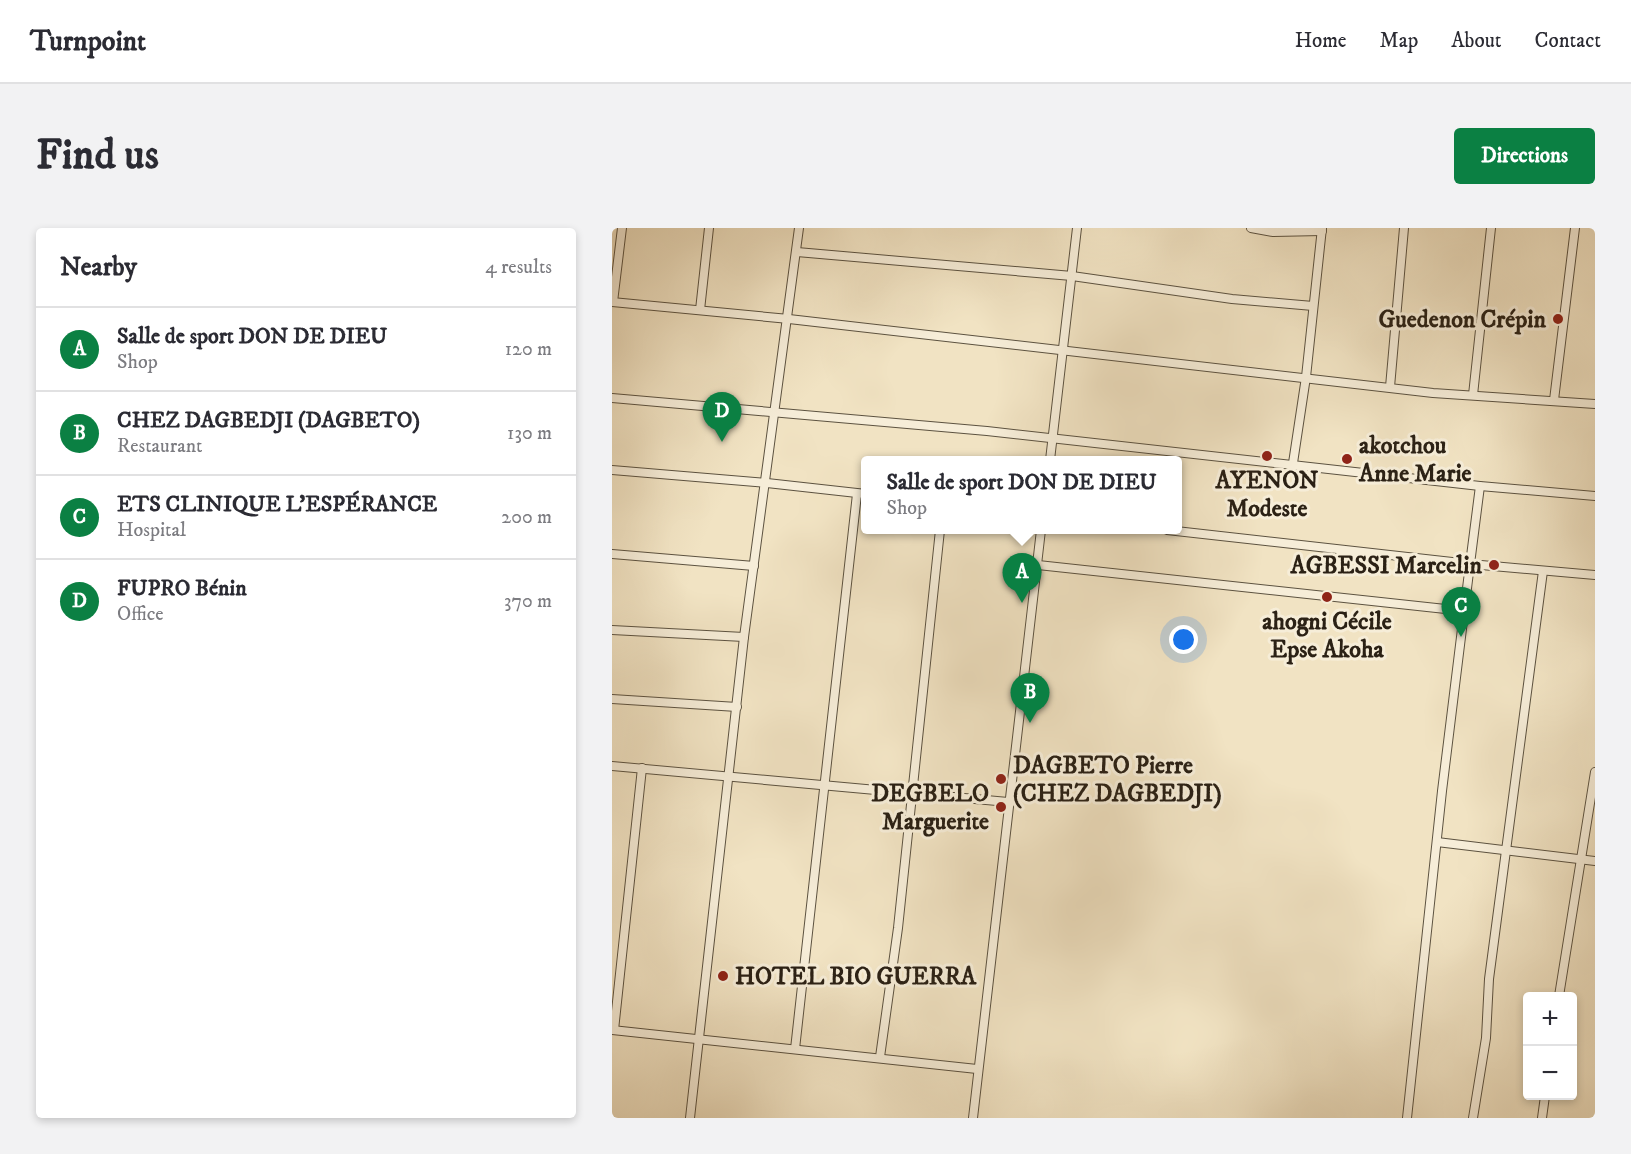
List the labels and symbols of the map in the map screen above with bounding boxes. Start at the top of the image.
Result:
place label: Guedenon Crépin [1378,305,1546,335]
marker: Guedenon Crépin [1551,312,1565,326]
pin: D [702,392,742,442]
place label: akotchou Anne Marie [1358,431,1472,489]
marker: AYENON Modeste [1260,449,1274,463]
marker: akotchou Anne Marie [1340,452,1354,466]
place label: AYENON Modeste [1214,466,1319,524]
place label: AGBESSI Marcelin [1290,551,1482,581]
pin: A [1002,554,1042,603]
marker: AGBESSI Marcelin [1487,558,1501,572]
pin: C [1442,588,1480,637]
marker: ahogni Cécile Epse Akoha [1320,590,1334,604]
place label: ahogni Cécile Epse Akoha [1262,607,1392,665]
your location [1169,625,1198,654]
pin: B [1010,674,1050,723]
place label: DAGBETO Pierre (CHEZ DAGBEDJI) [1013,751,1222,809]
marker: DAGBETO Pierre (CHEZ DAGBEDJI) [994,772,1008,786]
place label: DEGBELO Marguerite [871,779,989,837]
marker: DEGBELO Marguerite [994,800,1008,814]
place label: HOTEL BIO GUERRA [735,962,977,992]
marker: HOTEL BIO GUERRA [716,969,730,983]

